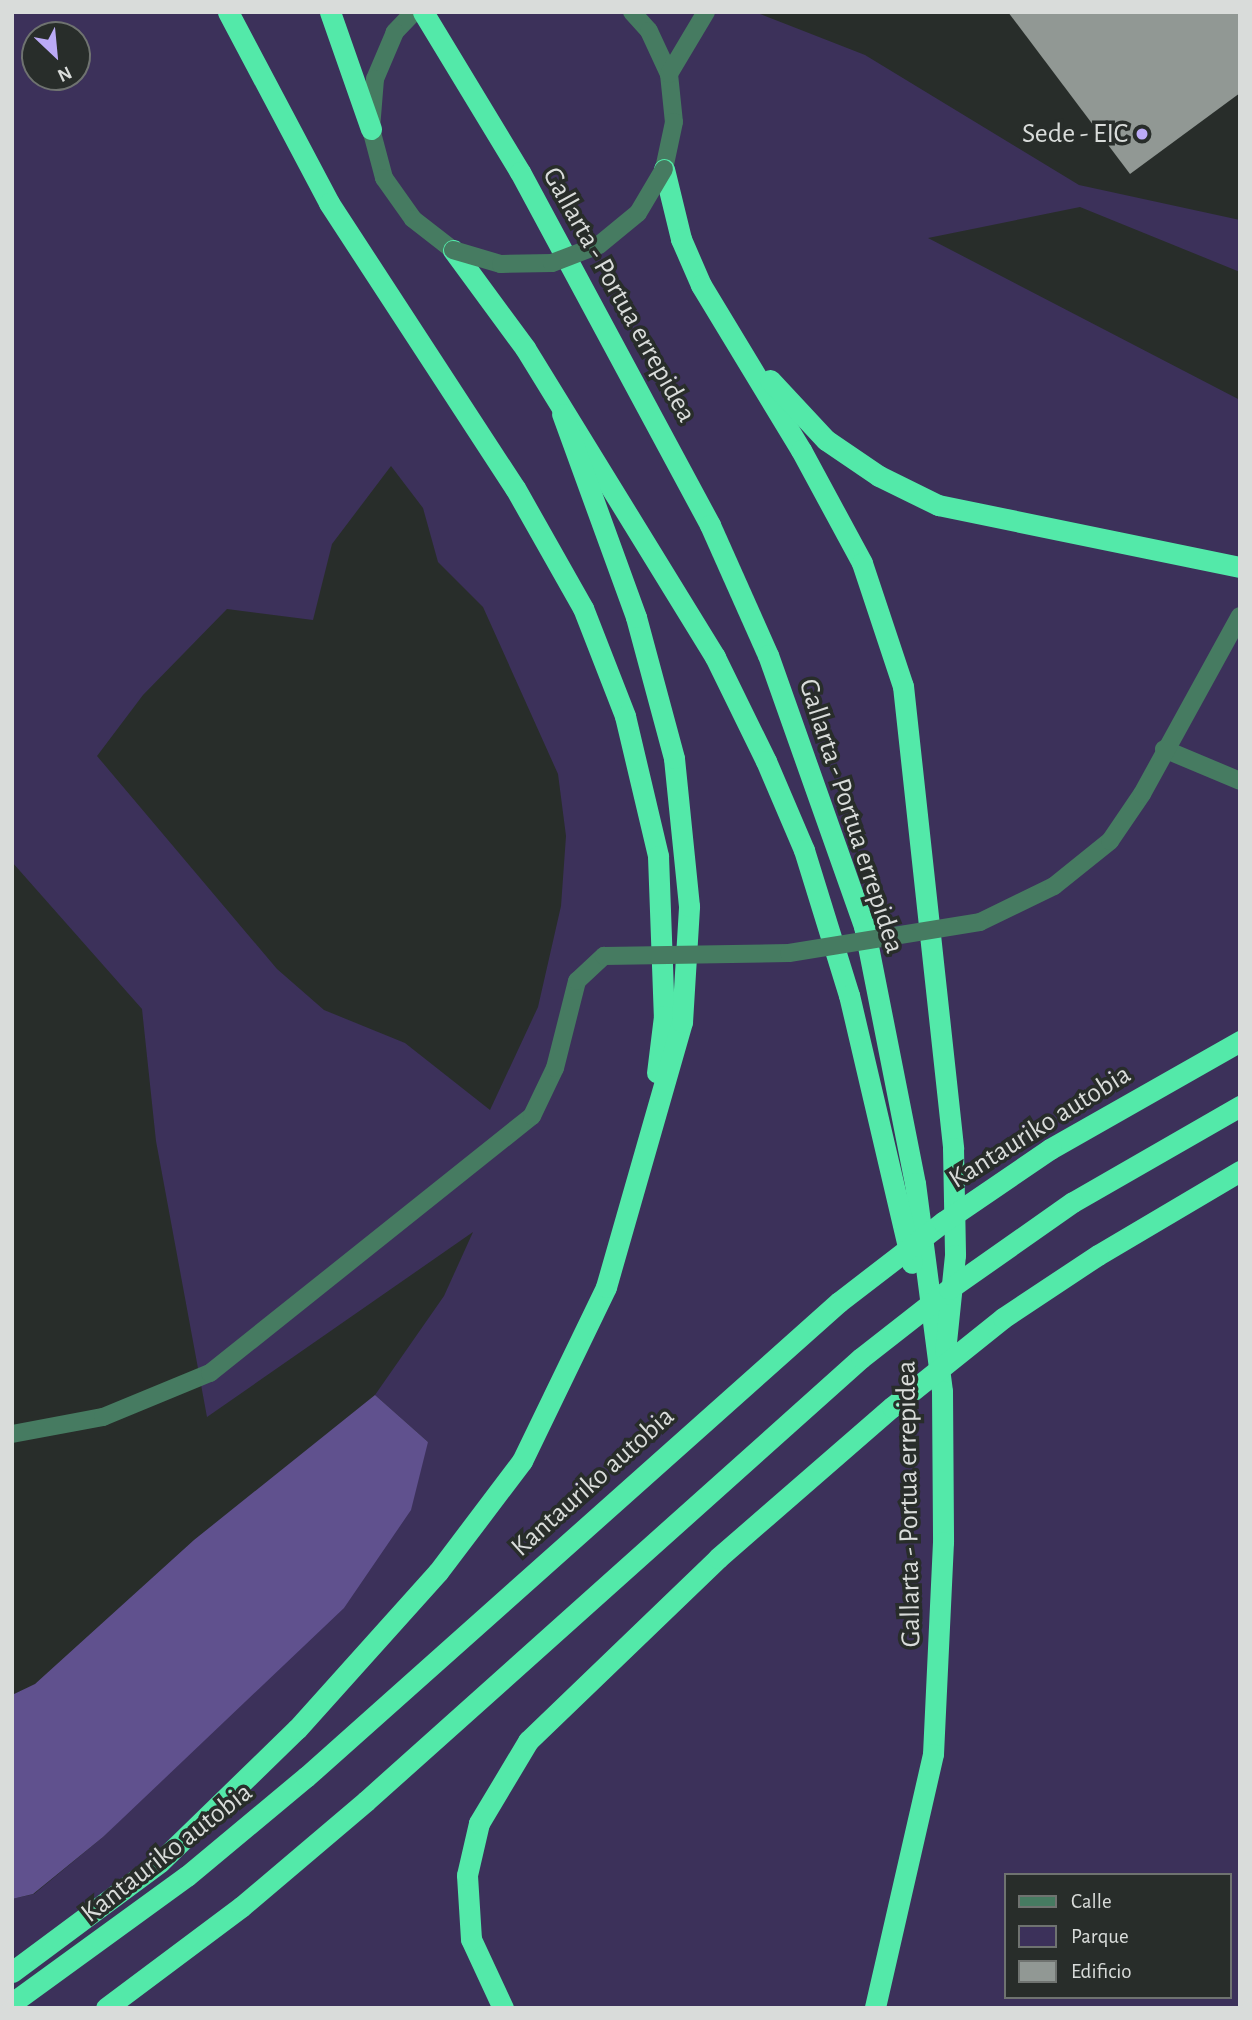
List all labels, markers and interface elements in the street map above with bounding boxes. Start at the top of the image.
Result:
north arrow [21,21,91,91]
text: N [54,62,75,85]
place label: Sede - EIC [1022,117,1128,151]
marker: Sede - EIC [1134,126,1150,142]
street label: Gallarta - Portua errepidea [535,162,703,428]
street label: Gallarta - Portua errepidea [791,675,911,957]
street label: Kantauriko autobia [943,1058,1137,1196]
street label: Gallarta - Portua errepidea [890,1360,928,1648]
street label: Kantauriko autobia [504,1400,682,1564]
street label: Kantauriko autobia [75,1776,259,1930]
legend [1004,1873,1231,1999]
text: Calle [1071,1891,1112,1912]
text: Parque [1071,1926,1129,1947]
text: Edificio [1071,1961,1132,1982]

